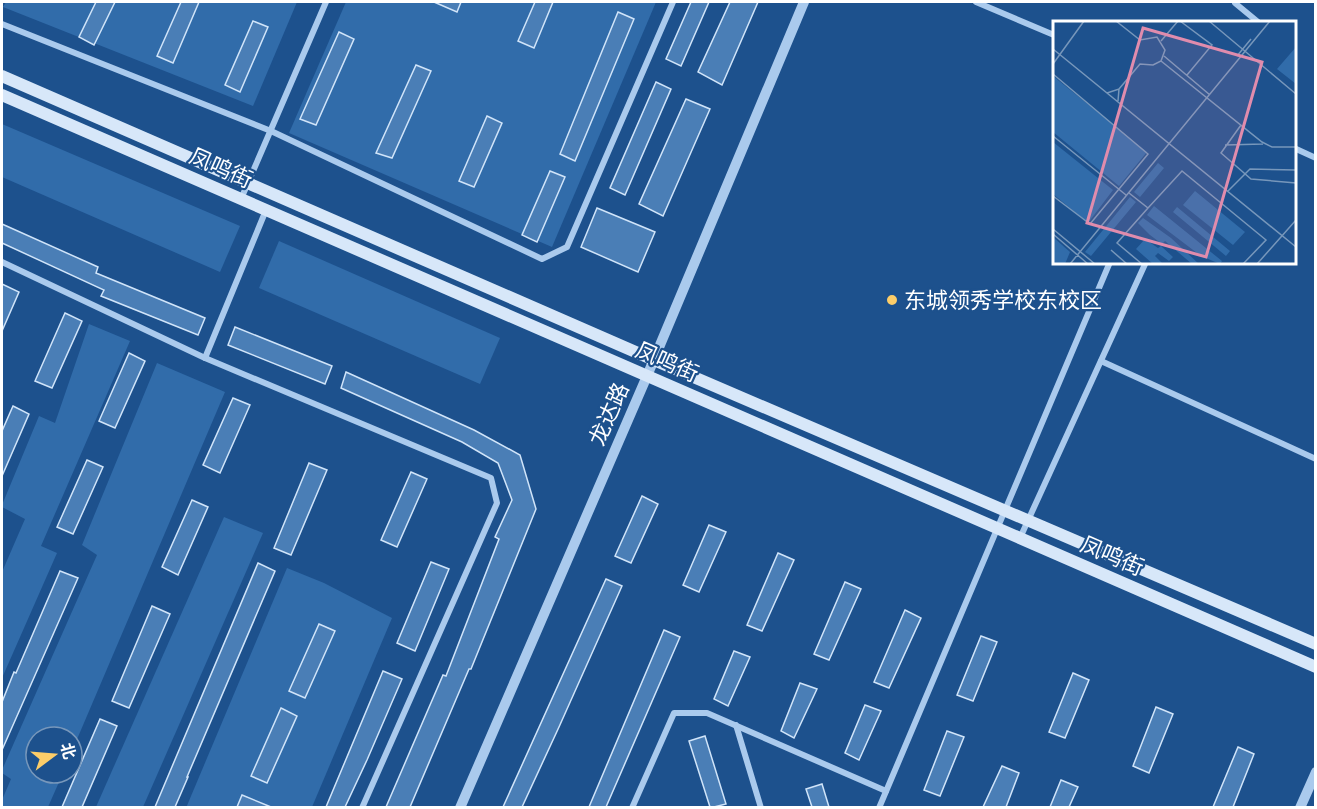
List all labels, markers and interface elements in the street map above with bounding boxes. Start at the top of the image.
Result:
inset map [1053,21,1296,264]
street label: 凤鸣街 [185,142,257,194]
place label: 东城领秀学校东校区 [904,287,1102,314]
marker: 东城领秀学校东校区 [885,293,899,307]
street label: 凤鸣街 [631,336,703,388]
street label: 龙达路 [583,378,635,450]
street label: 凤鸣街 [1076,531,1148,581]
north arrow [24,725,84,785]
text: 北 [56,741,79,762]

